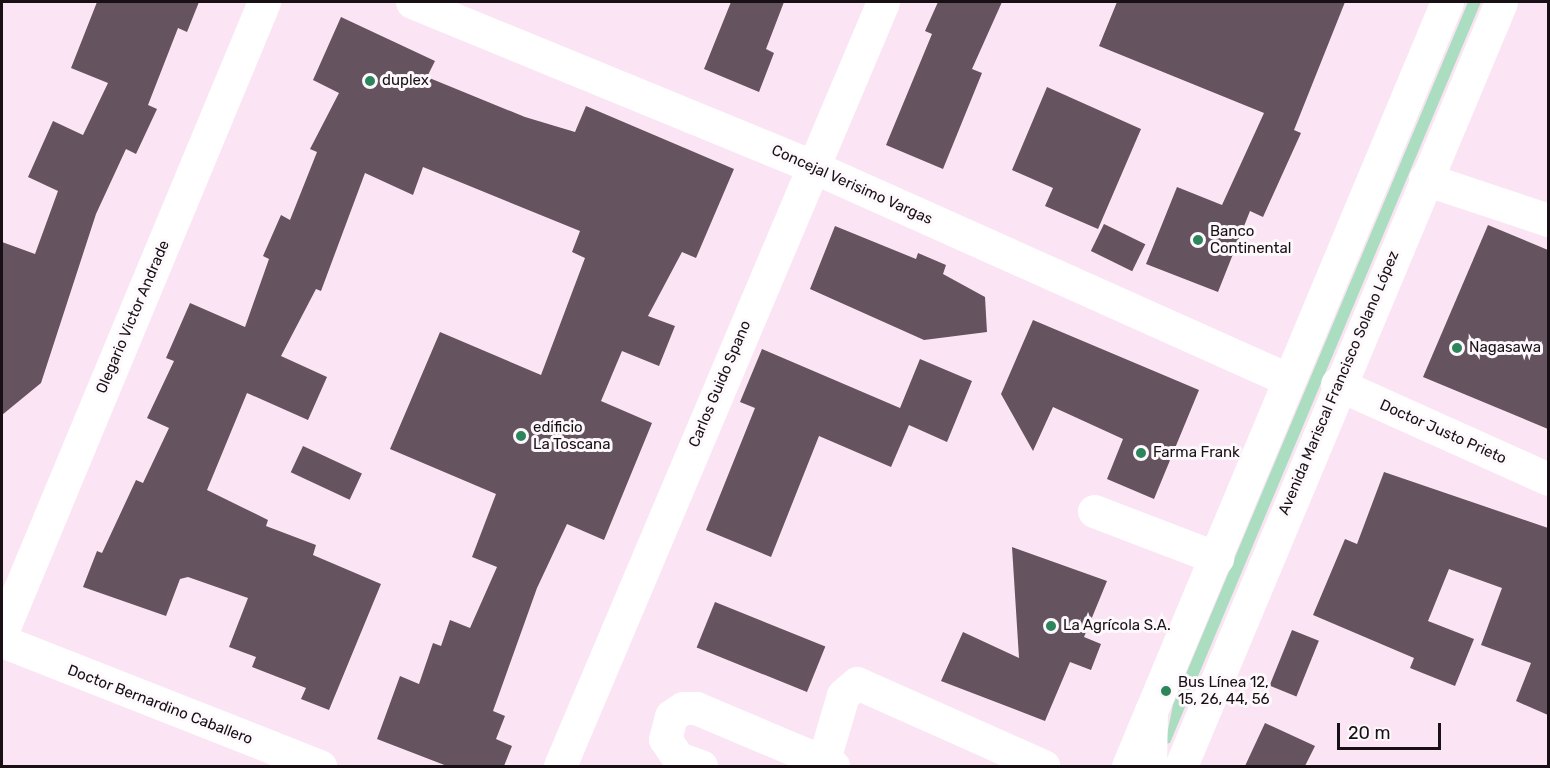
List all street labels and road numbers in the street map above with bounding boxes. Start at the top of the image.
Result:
street label: Concejal Verisimo Vargas [768,141,936,229]
street label: Olegario Victor Andrade [92,237,174,397]
street label: Avenida Mariscal Francisco Solano López [1275,248,1403,518]
street label: Carlos Guido Spano [685,318,755,450]
street label: Doctor Justo Prieto [1377,396,1509,468]
street label: Doctor Bernardino Caballero [65,661,255,749]

